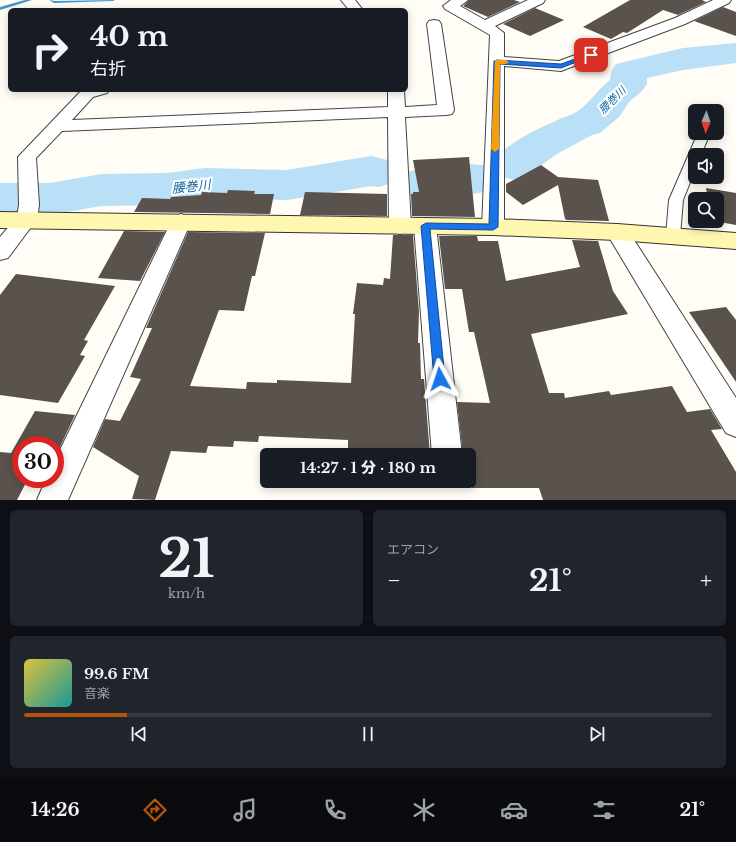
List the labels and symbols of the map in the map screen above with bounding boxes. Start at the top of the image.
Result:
pin [574,38,608,72]
water label: 腰巻川 [595,83,629,117]
north arrow [688,104,724,140]
water label: 腰巻川 [171,176,213,197]
position arrow [419,358,461,400]
speed limit sign: 30 [12,436,64,488]

